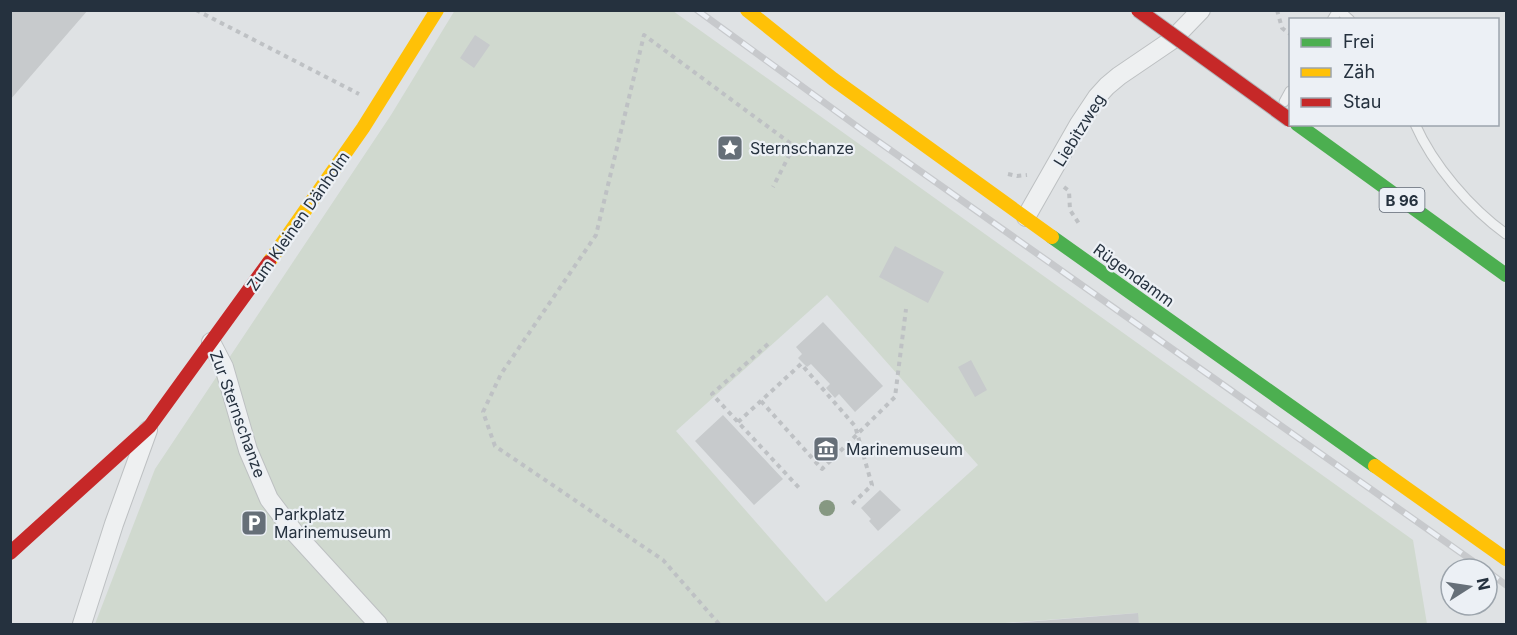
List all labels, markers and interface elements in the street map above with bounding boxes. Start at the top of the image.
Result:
legend [1289,18,1499,126]
text: Frei [1343,31,1374,52]
text: Zäh [1343,61,1375,82]
street label: Liebitzweg [1049,90,1109,170]
text: Stau [1343,91,1381,112]
place icon: Sternschanze [715,133,745,163]
place label: Sternschanze [750,138,854,158]
street label: Zum Kleinen Dänholm [242,147,354,295]
road number: B 96 [1380,188,1424,212]
street label: Rügendamm [1090,239,1178,311]
street label: Zur Sternschanze [206,348,270,480]
museum icon: Marinemuseum [811,434,841,464]
place label: Marinemuseum [846,439,963,459]
place label: Parkplatz Marinemuseum [274,504,391,542]
parking icon: Parkplatz Marinemuseum [239,508,269,538]
north arrow [1439,557,1499,617]
text: N [1473,576,1495,592]

